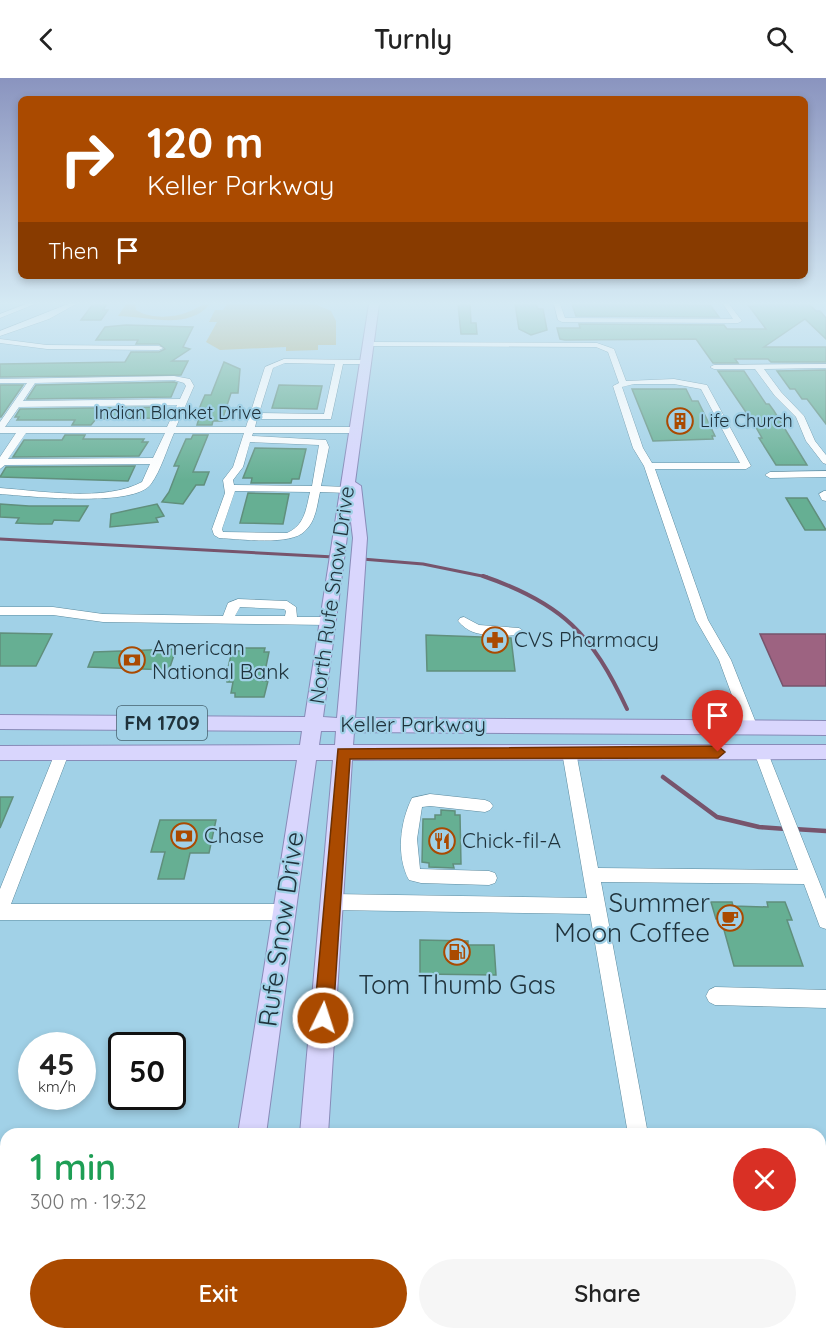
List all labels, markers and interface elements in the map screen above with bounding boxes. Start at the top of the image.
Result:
text: Turnly [374,22,452,56]
icon: back [30,23,63,56]
icon: search [763,23,796,56]
text: 120 m [147,116,264,169]
icon: right [48,120,126,198]
text: Keller Parkway [147,168,334,202]
icon: arrive [111,234,144,267]
text: Then [48,237,99,265]
street label: Indian Blanket Drive [95,401,261,424]
building icon: Life Church [665,406,695,436]
place label: Life Church [700,409,793,432]
street label: North Rufe Snow Drive [303,484,359,705]
pharmacy icon: CVS Pharmacy [480,625,510,655]
place label: CVS Pharmacy [514,626,659,652]
place label: American National Bank [152,634,290,684]
bank icon: American National Bank [117,645,147,675]
pin [692,690,743,752]
icon: arrive [701,699,734,732]
road number: FM 1709 [117,706,207,740]
street label: Keller Parkway [340,711,486,737]
bank icon: Chase [169,821,199,851]
place label: Chase [204,822,264,848]
restaurant icon: Chick-fil-A [427,826,457,856]
place label: Chick-fil-A [462,827,561,853]
street label: Rufe Snow Drive [250,829,311,1029]
place label: Summer Moon Coffee [554,886,710,949]
cafe icon: Summer Moon Coffee [715,903,745,933]
fuel station icon: Tom Thumb Gas [442,937,472,967]
place label: Tom Thumb Gas [358,968,556,1001]
position arrow [291,986,355,1050]
speed limit sign: 50 [108,1032,186,1110]
text: 45 [40,1045,74,1083]
text: km/h [38,1077,76,1096]
text: 1 min [30,1144,116,1189]
button: close [733,1148,796,1211]
text: 300 m · 19:32 [30,1189,147,1214]
button: Exit [30,1259,407,1328]
button: Share [419,1259,796,1328]

